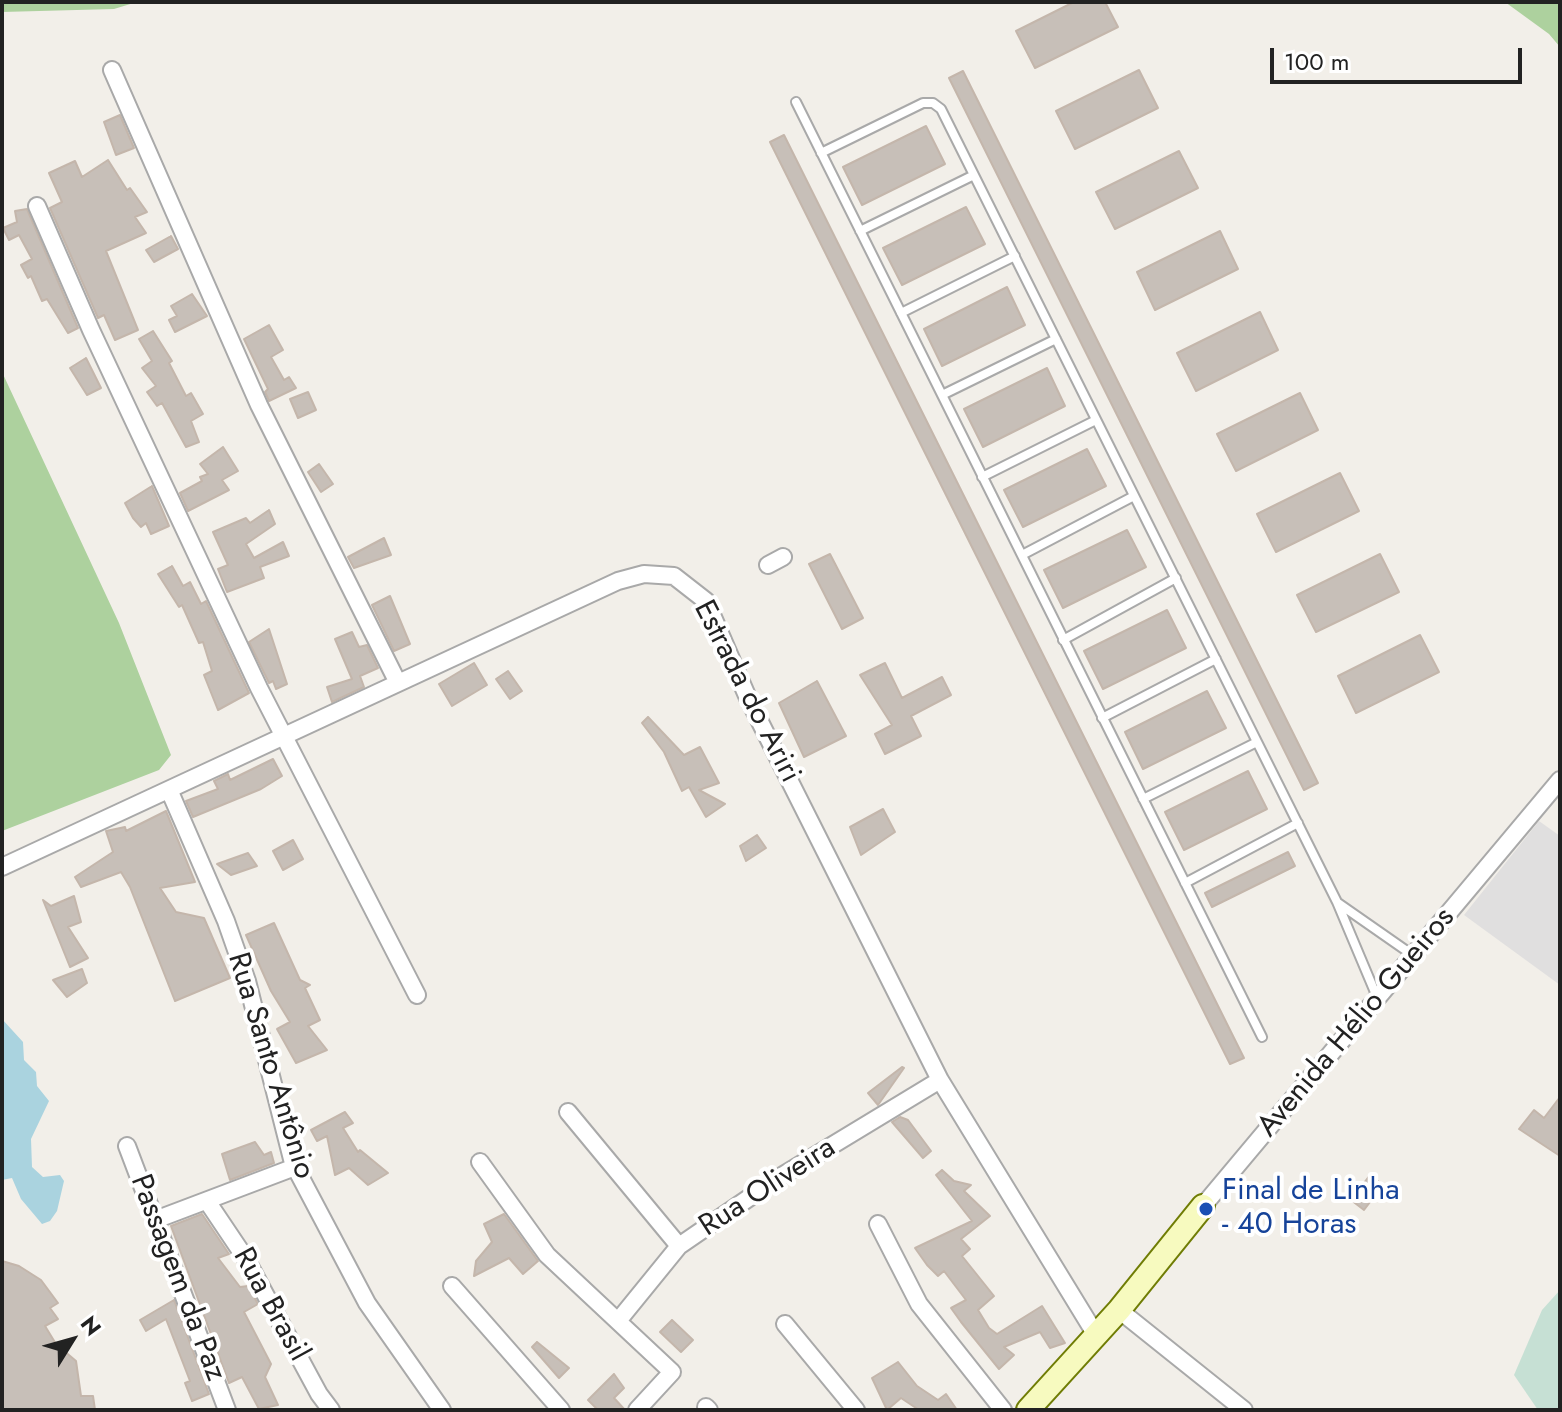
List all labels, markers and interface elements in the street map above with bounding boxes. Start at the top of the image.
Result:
scale bar [1274,32,1526,82]
text: 100 m [1284,44,1350,79]
street label: Estrada do Ariri [685,595,807,789]
street label: Avenida Hélio Gueiros [1251,901,1463,1145]
street label: Rua Santo Antônio [219,949,321,1183]
street label: Rua Oliveira [693,1131,843,1245]
street label: Passagem da Paz [121,1170,233,1386]
place label: Final de Linha - 40 Horas [1222,1174,1400,1244]
marker: Final de Linha - 40 Horas [1197,1200,1215,1218]
street label: Rua Brasil [224,1242,316,1368]
north arrow [32,1300,112,1380]
text: N [73,1309,109,1342]

